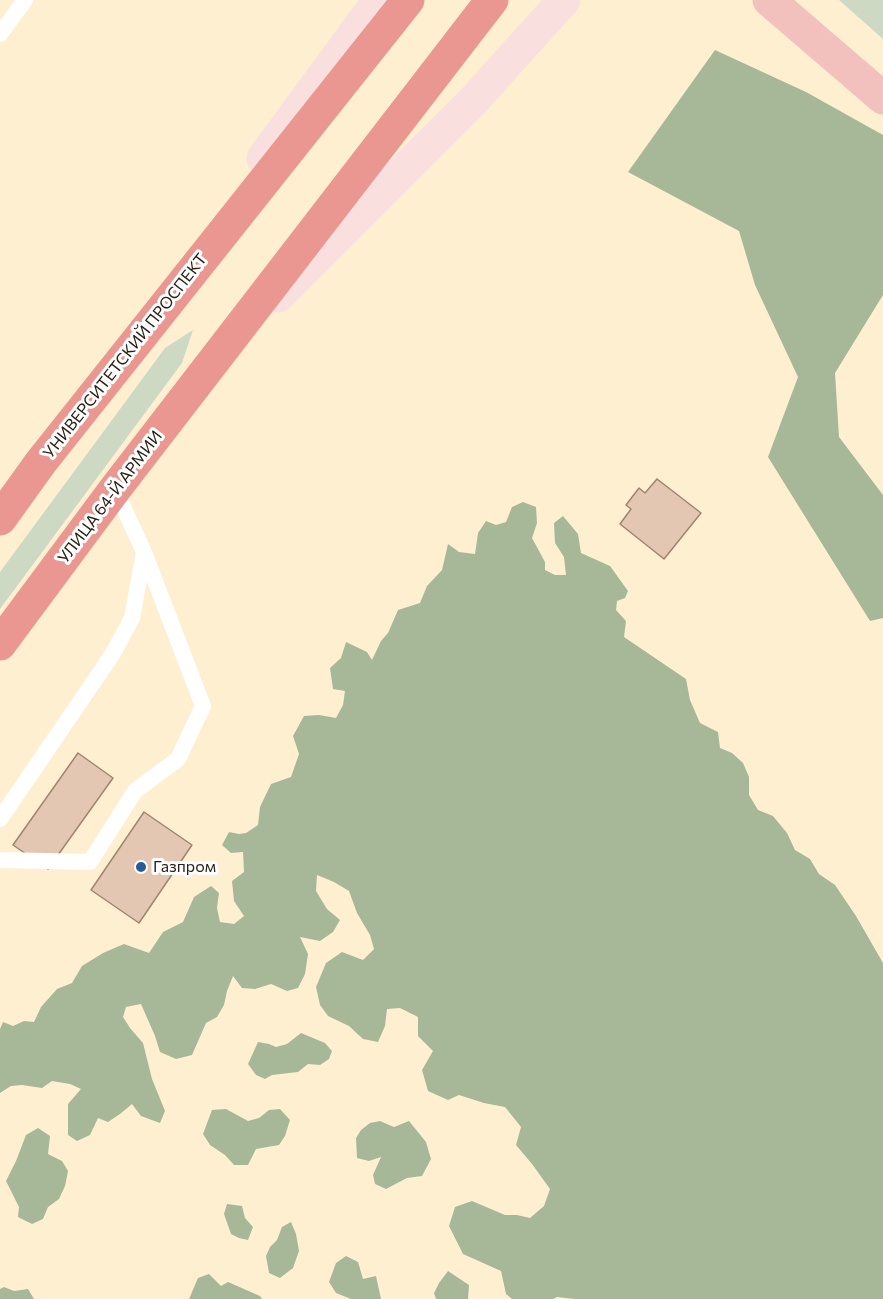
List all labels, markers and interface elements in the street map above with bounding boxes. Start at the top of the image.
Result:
street label: УНИВЕРСИТЕТСКИЙ ПРОСПЕКТ [39,250,211,462]
street label: УЛИЦА 64-Й АРМИИ [54,427,166,567]
place label: Газпром [153,857,216,877]
marker: Газпром [134,860,148,874]

